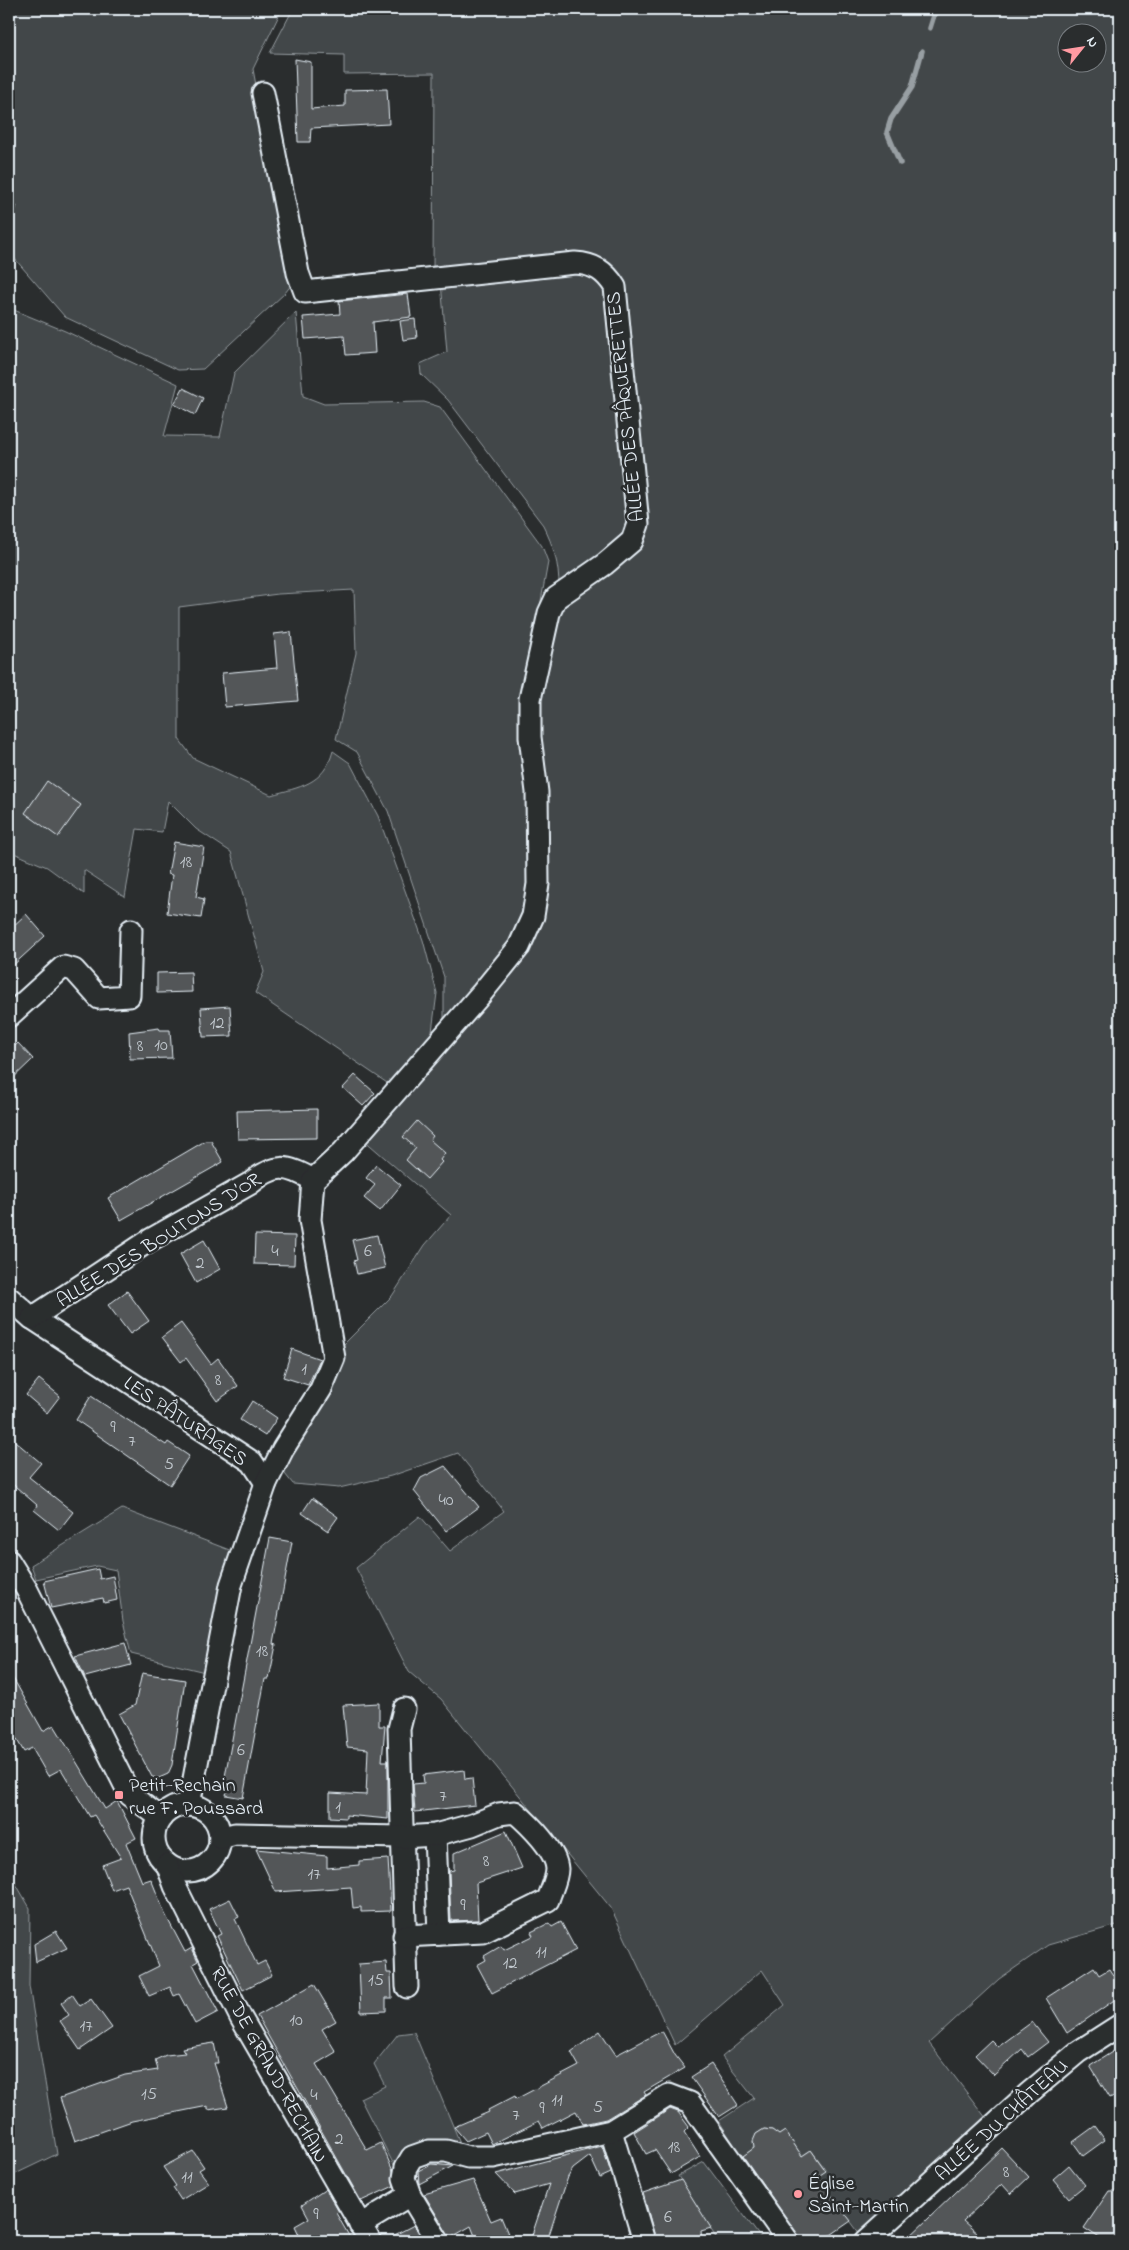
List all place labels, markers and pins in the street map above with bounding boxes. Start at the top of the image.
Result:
place label: Petit-Rechain rue F. Poussard [129,1772,263,1824]
marker: Petit-Rechain rue F. Poussard [113,1789,125,1801]
place label: Église Saint-Martin [808,2170,909,2222]
marker: Église Saint-Martin [792,2188,804,2200]

